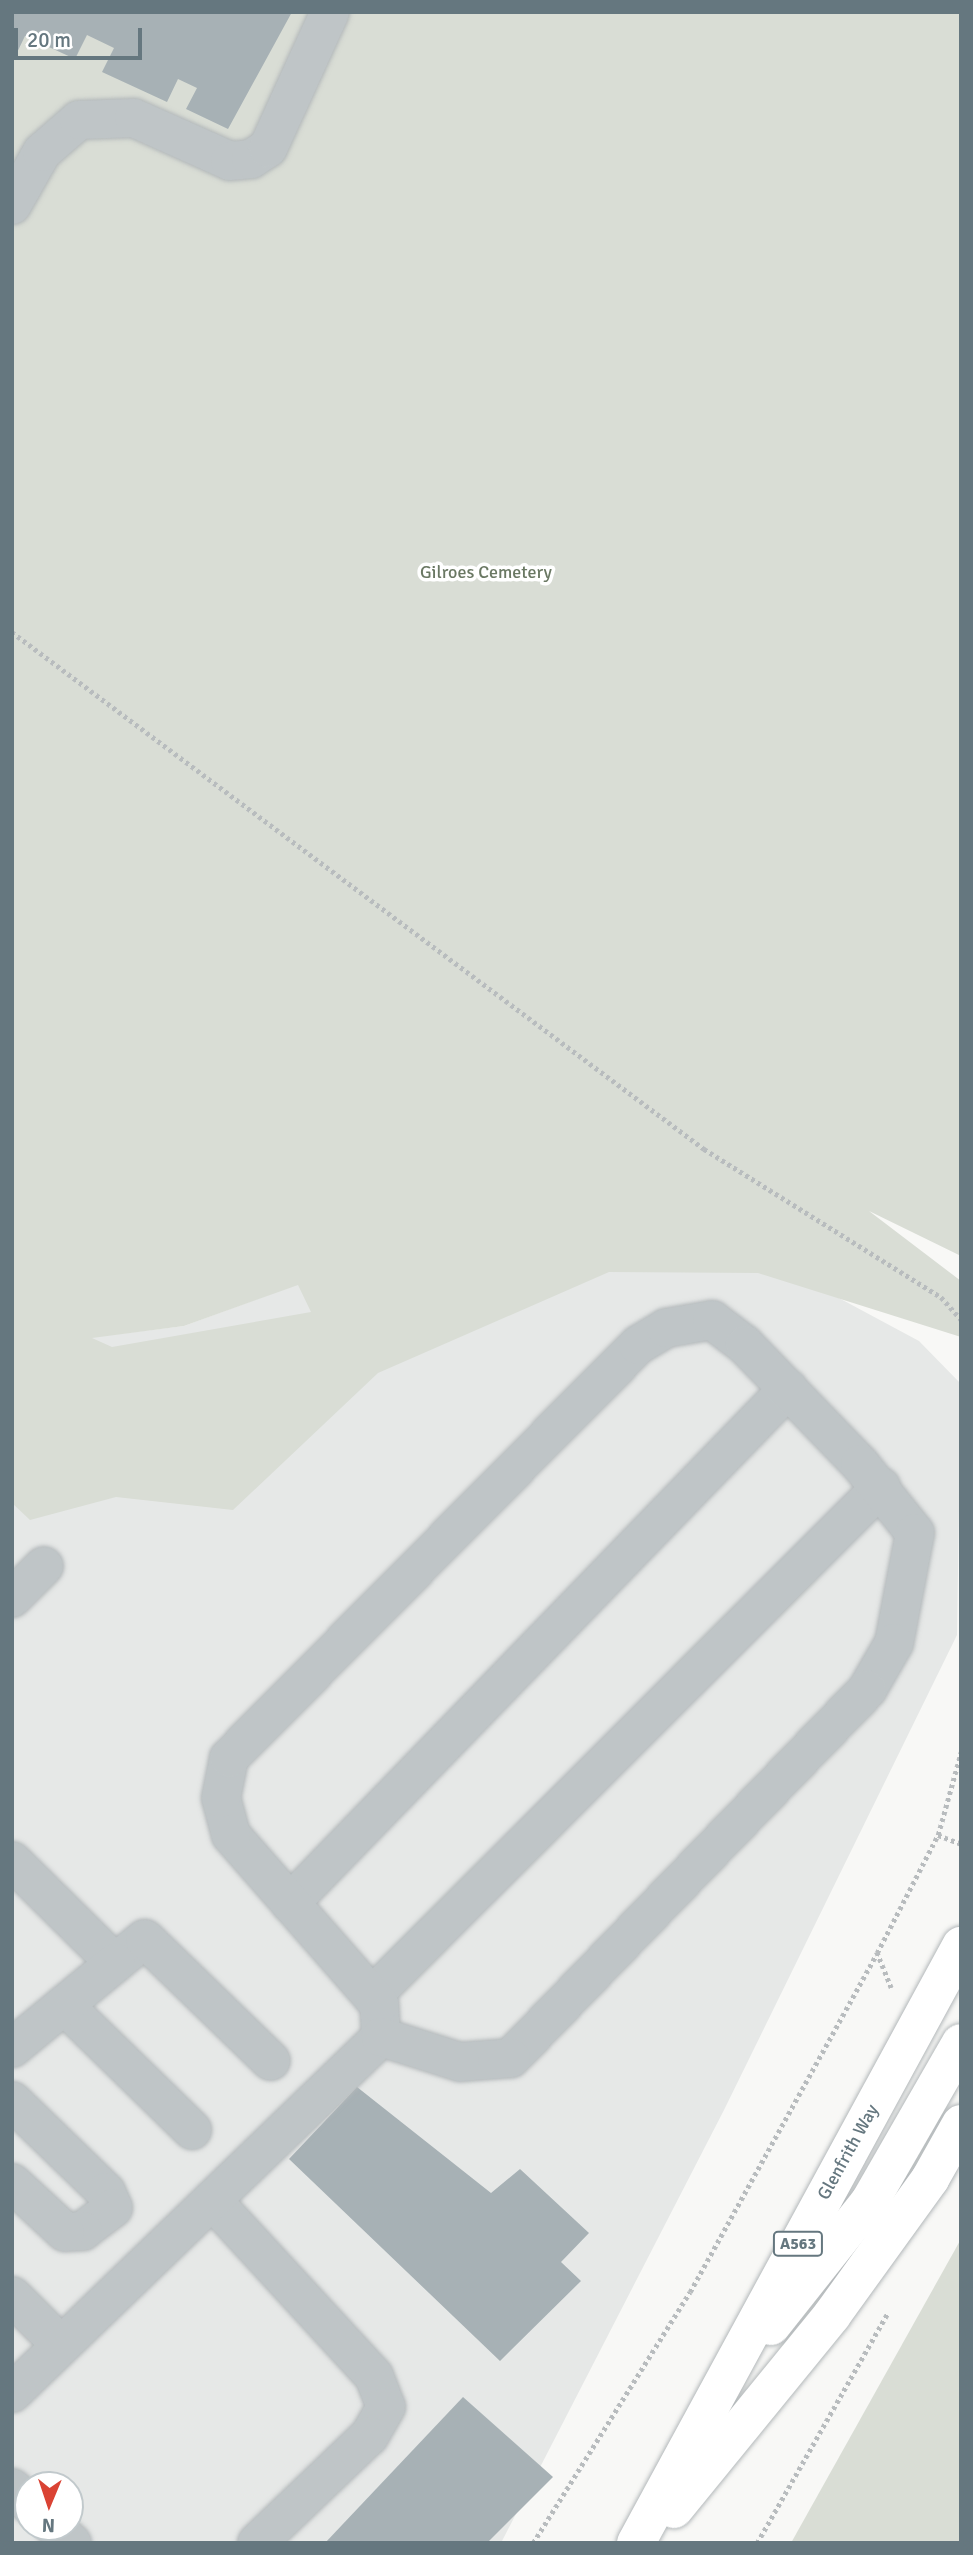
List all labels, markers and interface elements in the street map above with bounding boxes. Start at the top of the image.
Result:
scale bar [18,14,145,58]
text: 20 m [27,27,71,53]
park label: Gilroes Cemetery [420,561,552,583]
street label: Glenfrith Way [813,2101,883,2203]
road number: A563 [772,2232,824,2256]
north arrow [14,2471,84,2541]
text: N [41,2513,55,2537]

